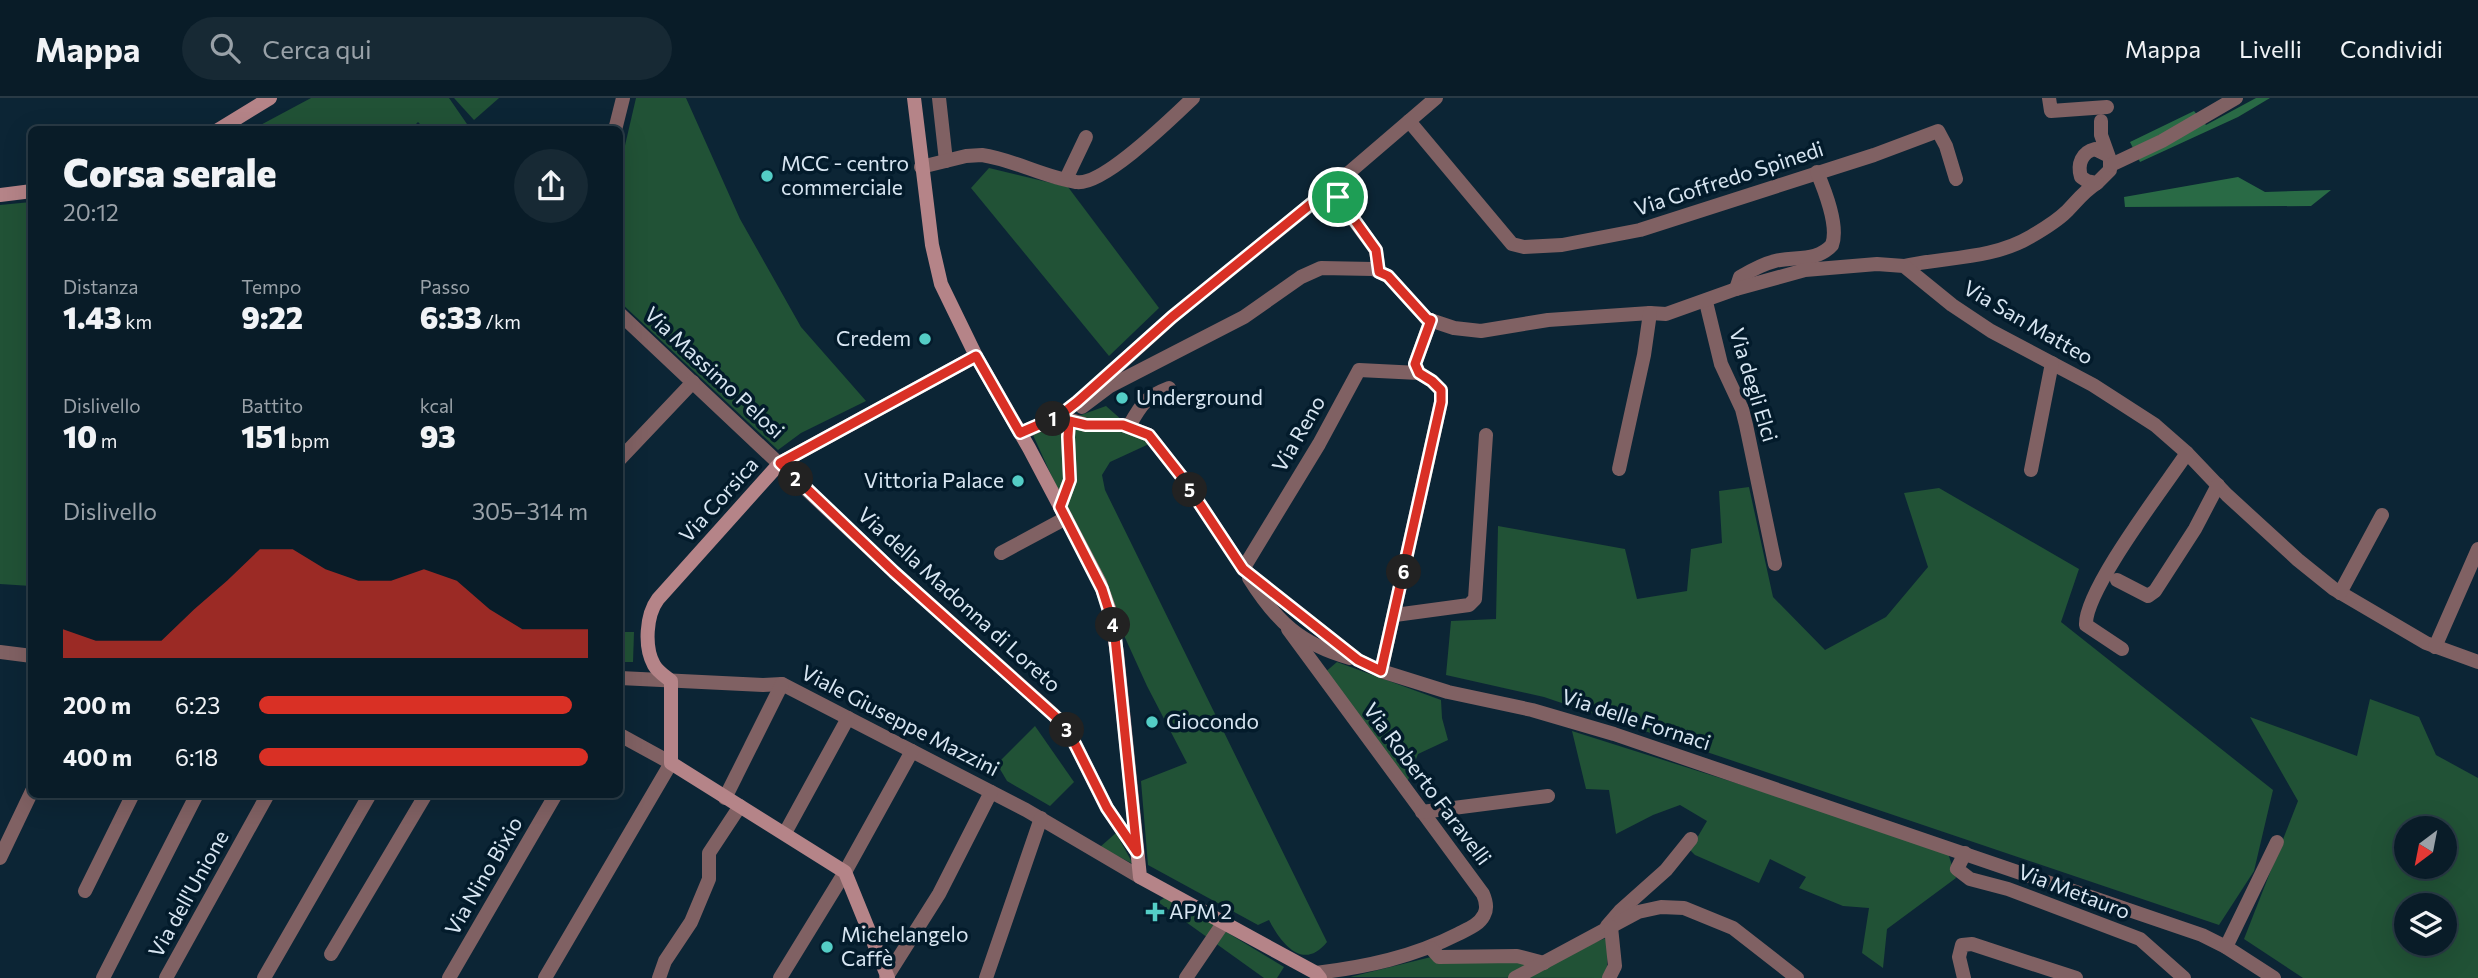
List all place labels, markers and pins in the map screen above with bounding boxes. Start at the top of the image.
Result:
place label: MCC - centro commerciale [781,150,909,199]
pin [1308,167,1368,227]
marker: MCC - centro commerciale [759,168,775,184]
place label: Credem [836,325,911,350]
marker: Credem [917,331,933,347]
place label: Underground [1136,384,1263,409]
marker: Underground [1114,390,1130,406]
pin: 1 [1036,402,1070,436]
pin: 2 [778,462,814,496]
place label: Vittoria Palace [864,467,1004,492]
pin: 5 [1172,472,1208,508]
marker: Vittoria Palace [1010,473,1026,489]
pin: 6 [1386,554,1422,589]
pin: 4 [1096,608,1130,642]
place label: Giocondo [1166,708,1259,733]
pin: 3 [1050,712,1084,748]
marker: Giocondo [1144,714,1160,730]
place label: APM 2 [1169,898,1232,923]
marker: APM 2 [1147,904,1163,920]
place label: Michelangelo Caffè [841,921,968,970]
marker: Michelangelo Caffè [819,939,835,955]

